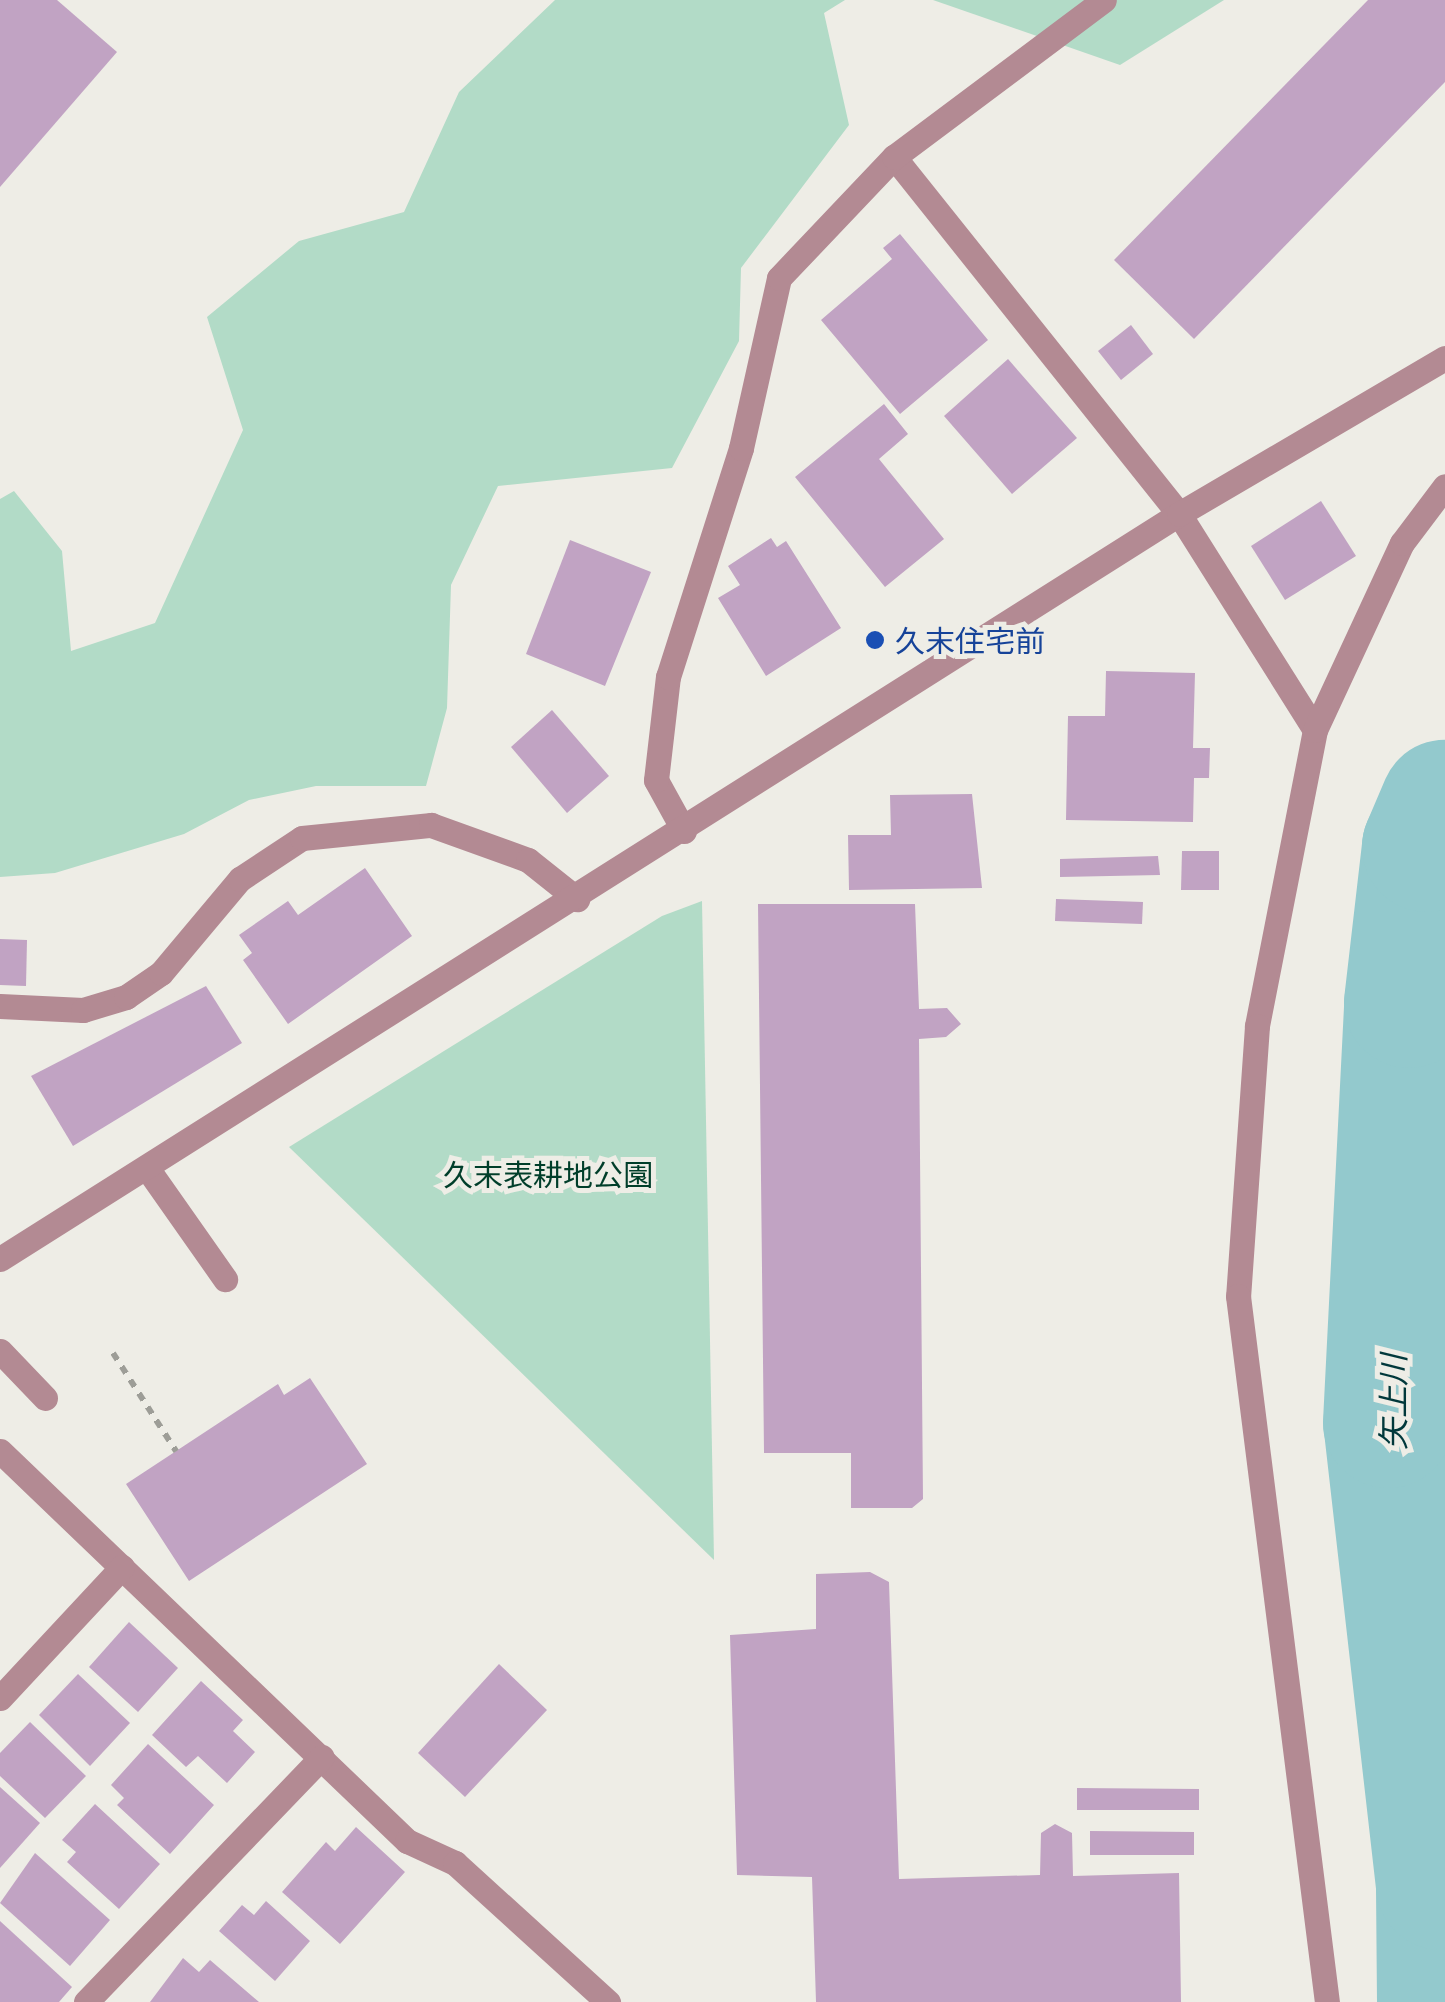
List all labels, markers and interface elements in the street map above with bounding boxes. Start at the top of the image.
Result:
place label: 久末住宅前 [895,622,1045,658]
marker: 久末住宅前 [864,629,886,651]
park label: 久末表耕地公園 [443,1156,653,1192]
water label: 矢上川 [1373,1354,1411,1450]

